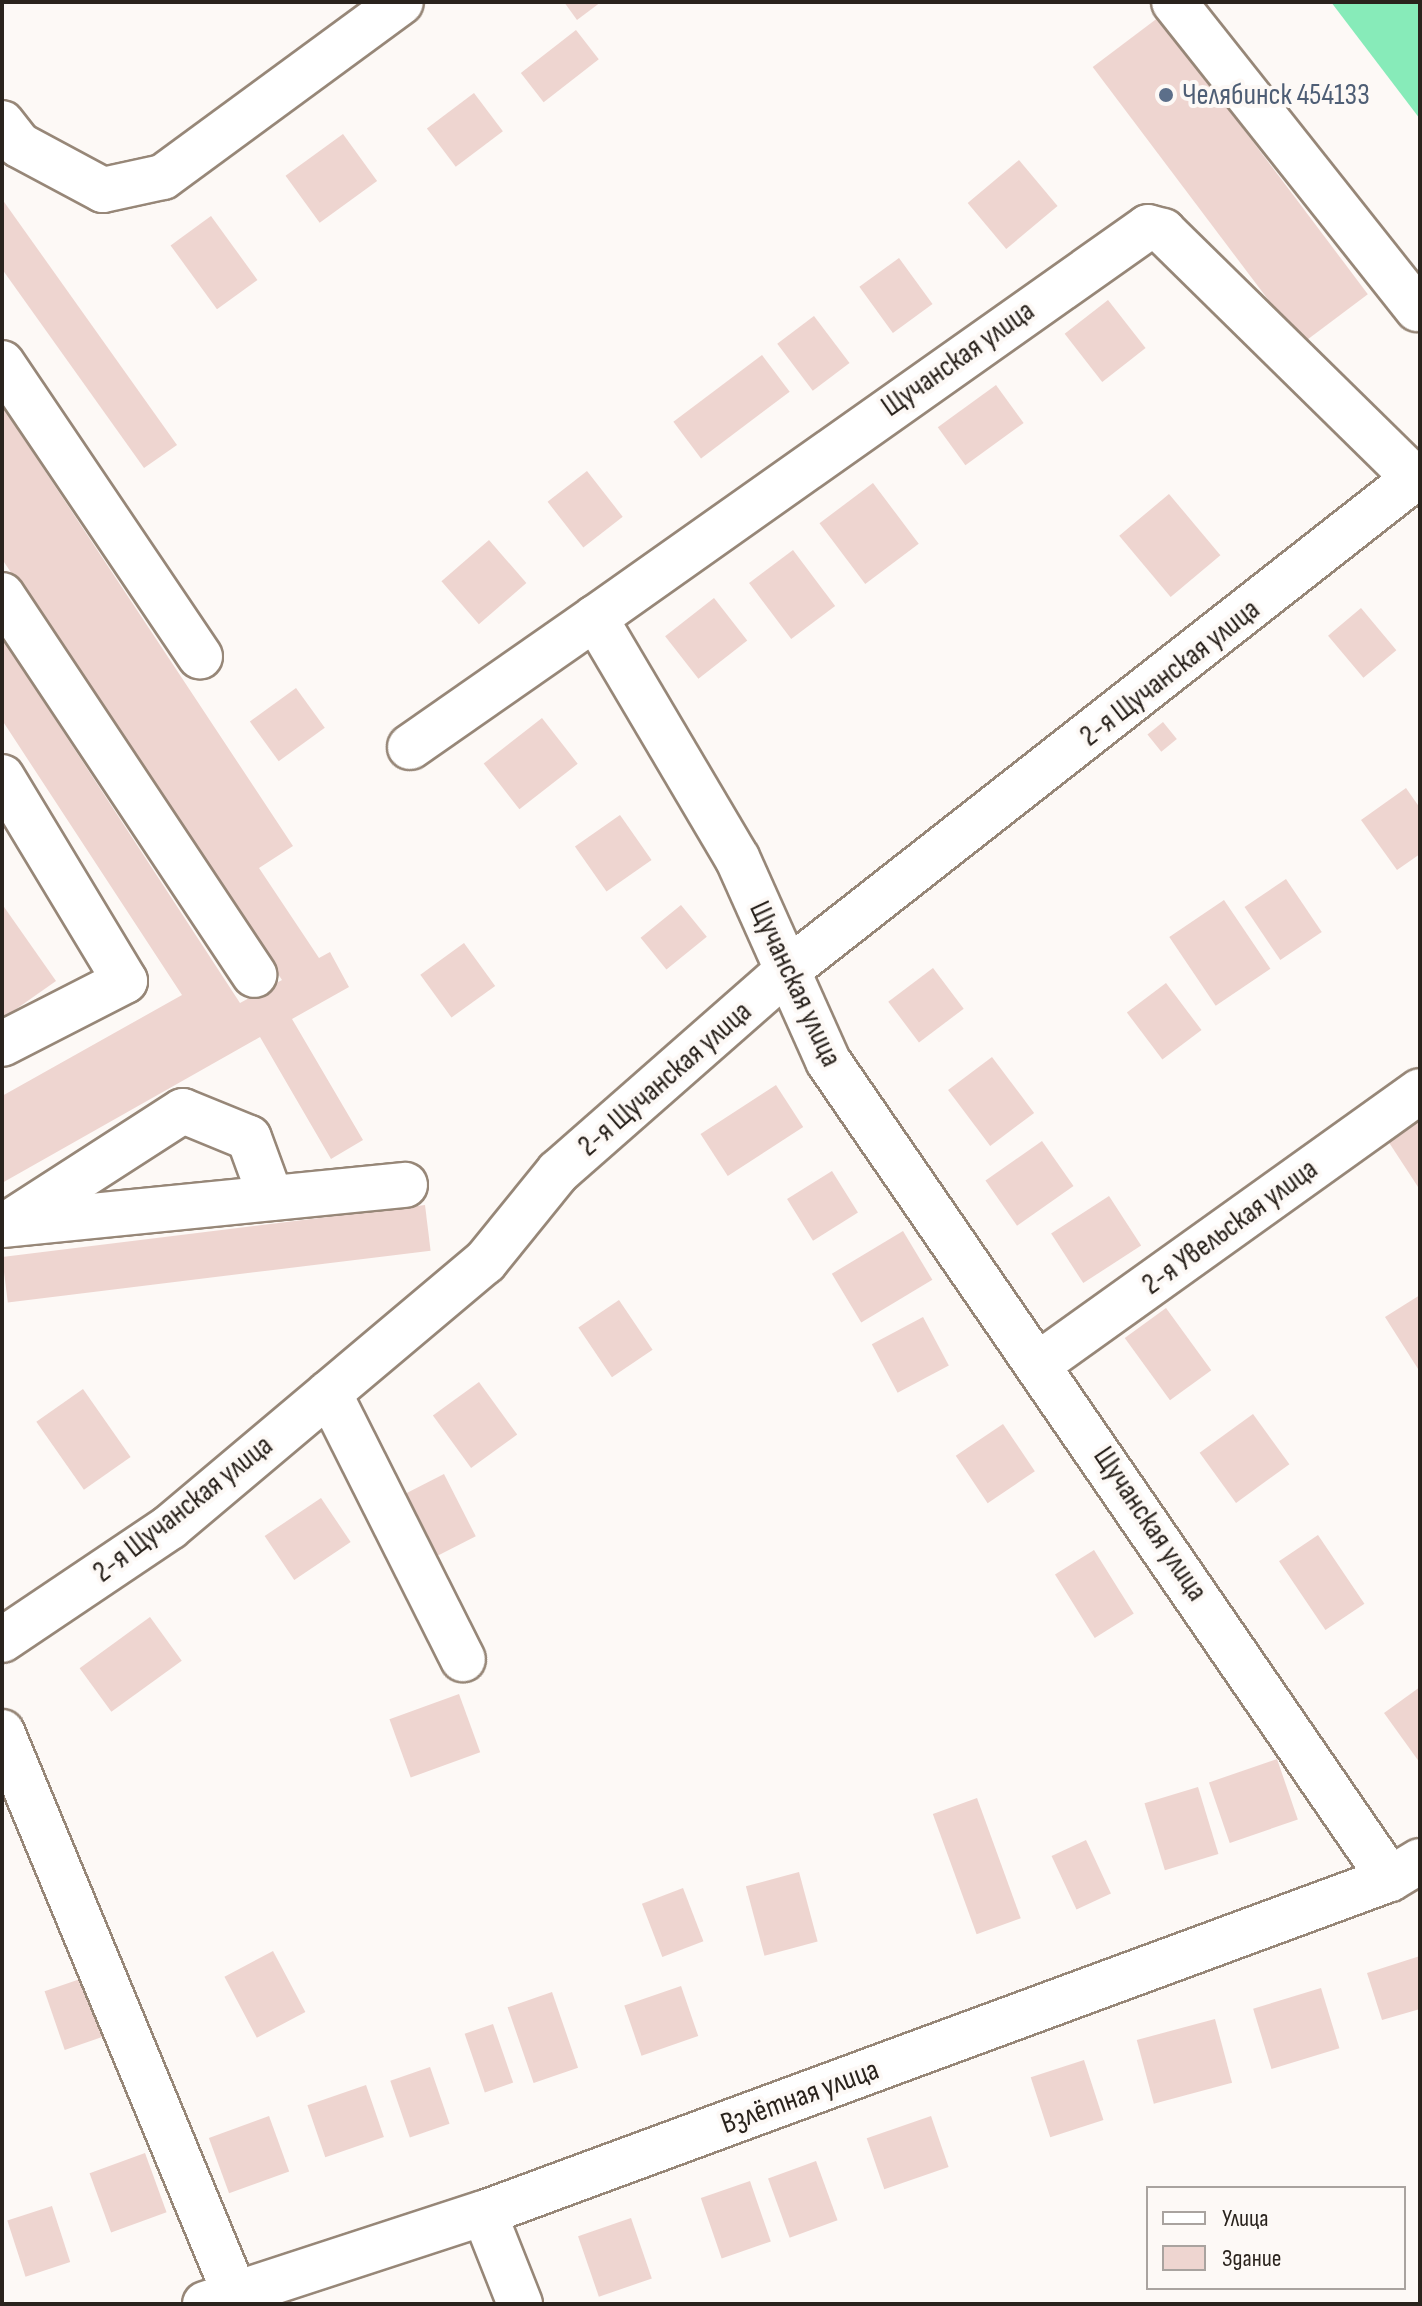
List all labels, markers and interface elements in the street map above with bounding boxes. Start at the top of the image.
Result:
place label: Челябинск 454133 [1182,77,1370,113]
marker: Челябинск 454133 [1157,86,1175,104]
street label: Щучанская улица [875,293,1041,425]
street label: 2-я Щучанская улица [1073,592,1267,754]
street label: Щучанская улица [741,896,849,1072]
street label: 2-я Щучанская улица [571,994,759,1164]
street label: 2-я Увельская улица [1135,1151,1325,1303]
street label: 2-я Щучанская улица [86,1428,280,1590]
street label: Щучанская улица [1085,1440,1215,1608]
street label: Взлётная улица [716,2052,884,2142]
legend [1146,2186,1406,2290]
text: Улица [1222,2204,1268,2233]
text: Здание [1222,2244,1281,2273]

